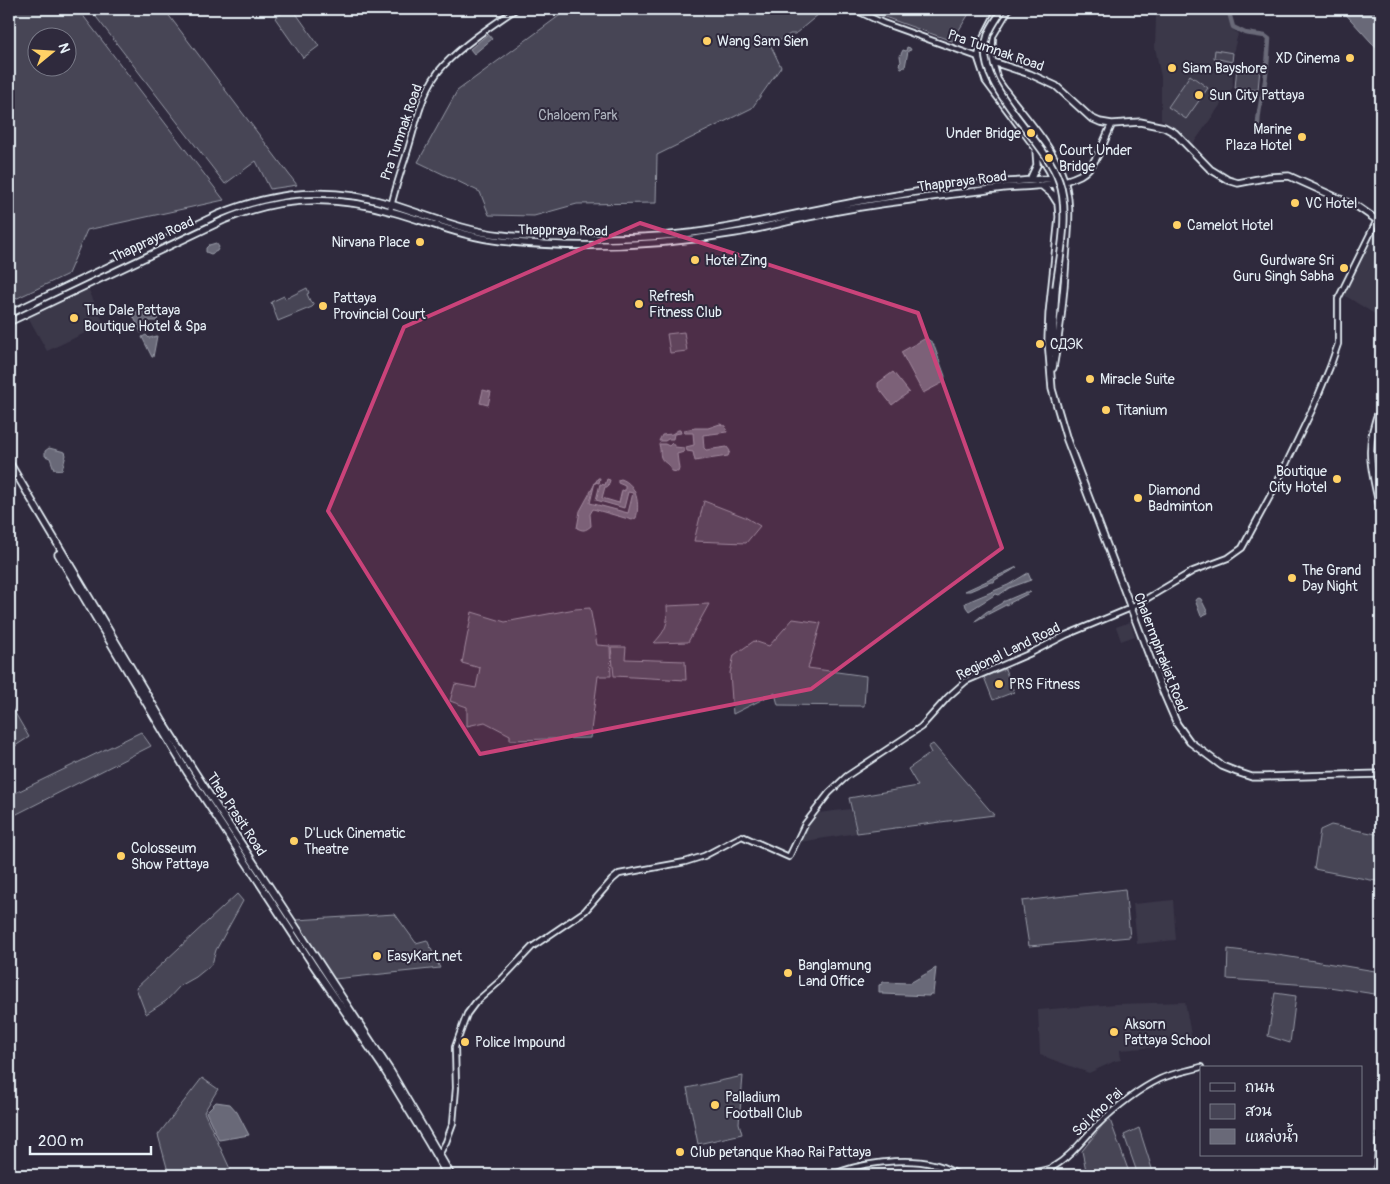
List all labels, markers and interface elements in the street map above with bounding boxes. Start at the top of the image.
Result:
street label: Pra Tumnak Road [945,26,1046,75]
north arrow [28,28,78,78]
place label: Wang Sam Sien [717,33,808,50]
marker: Wang Sam Sien [701,35,713,47]
text: N [54,41,73,55]
place label: XD Cinema [1276,50,1340,67]
marker: XD Cinema [1344,52,1356,64]
place label: Siam Bayshore [1182,60,1267,77]
marker: Siam Bayshore [1166,62,1178,74]
street label: Pra Tumnak Road [377,82,426,183]
place label: Sun City Pattaya [1209,87,1305,104]
marker: Sun City Pattaya [1193,89,1205,101]
park label: Chaloem Park [538,107,618,124]
place label: Marine Plaza Hotel [1225,121,1292,154]
place label: Under Bridge [946,125,1021,142]
marker: Under Bridge [1025,127,1037,139]
marker: Marine Plaza Hotel [1296,131,1308,143]
place label: Court Under Bridge [1059,142,1132,175]
marker: Court Under Bridge [1043,152,1055,164]
street label: Thappraya Road [916,168,1008,195]
place label: VC Hotel [1305,195,1357,212]
marker: VC Hotel [1289,197,1301,209]
street label: Thappraya Road [108,213,197,266]
place label: Camelot Hotel [1187,217,1273,234]
marker: Camelot Hotel [1171,219,1183,231]
street label: Thappraya Road [518,221,608,240]
place label: Nirvana Place [332,234,410,251]
marker: Nirvana Place [414,236,426,248]
place label: Hotel Zing [705,252,767,269]
place label: Gurdware Sri Guru Singh Sabha [1233,252,1335,285]
marker: Hotel Zing [689,254,701,266]
marker: Gurdware Sri Guru Singh Sabha [1338,262,1350,274]
place label: Refresh Fitness Club [649,288,722,321]
place label: Pattaya Provincial Court [333,290,426,323]
marker: Refresh Fitness Club [633,298,645,310]
marker: Pattaya Provincial Court [317,300,329,312]
place label: The Dale Pattaya Boutique Hotel & Spa [84,302,207,335]
marker: The Dale Pattaya Boutique Hotel & Spa [68,312,80,324]
place label: СДЭК [1050,336,1084,353]
marker: СДЭК [1034,338,1046,350]
place label: Miracle Suite [1100,371,1175,388]
marker: Miracle Suite [1084,373,1096,385]
place label: Titanium [1116,402,1167,419]
marker: Titanium [1100,404,1112,416]
place label: Boutique City Hotel [1269,463,1327,496]
marker: Boutique City Hotel [1331,473,1343,485]
place label: Diamond Badminton [1148,482,1213,515]
marker: Diamond Badminton [1132,492,1144,504]
place label: The Grand Day Night [1302,562,1362,595]
marker: The Grand Day Night [1286,572,1298,584]
street label: Chalermphrakiat Road [1130,590,1191,714]
street label: Regional Land Road [953,619,1063,684]
place label: PRS Fitness [1009,676,1081,693]
marker: PRS Fitness [993,678,1005,690]
street label: Thep Prasit Road [203,769,270,859]
place label: D'Luck Cinematic Theatre [304,825,406,858]
marker: D'Luck Cinematic Theatre [288,835,300,847]
place label: Colosseum Show Pattaya [131,840,209,873]
marker: Colosseum Show Pattaya [115,850,127,862]
place label: EasyKart.net [387,948,463,965]
marker: EasyKart.net [371,950,383,962]
place label: Banglamung Land Office [798,957,871,990]
marker: Banglamung Land Office [782,967,794,979]
place label: Aksorn Pattaya School [1124,1016,1211,1049]
marker: Aksorn Pattaya School [1108,1026,1120,1038]
place label: Police Impound [475,1034,566,1051]
marker: Police Impound [459,1036,471,1048]
legend [1200,1066,1362,1156]
text: ถนน [1245,1078,1274,1097]
street label: Soi Kho Pai [1069,1084,1127,1140]
place label: Palladium Football Club [725,1089,803,1122]
marker: Palladium Football Club [709,1099,721,1111]
text: สวน [1245,1102,1272,1121]
text: แหล่งน้ำ [1245,1123,1299,1147]
scale bar [30,1124,151,1156]
text: 200 m [38,1132,83,1151]
place label: Club petanque Khao Rai Pattaya [690,1144,871,1161]
marker: Club petanque Khao Rai Pattaya [674,1146,686,1158]

